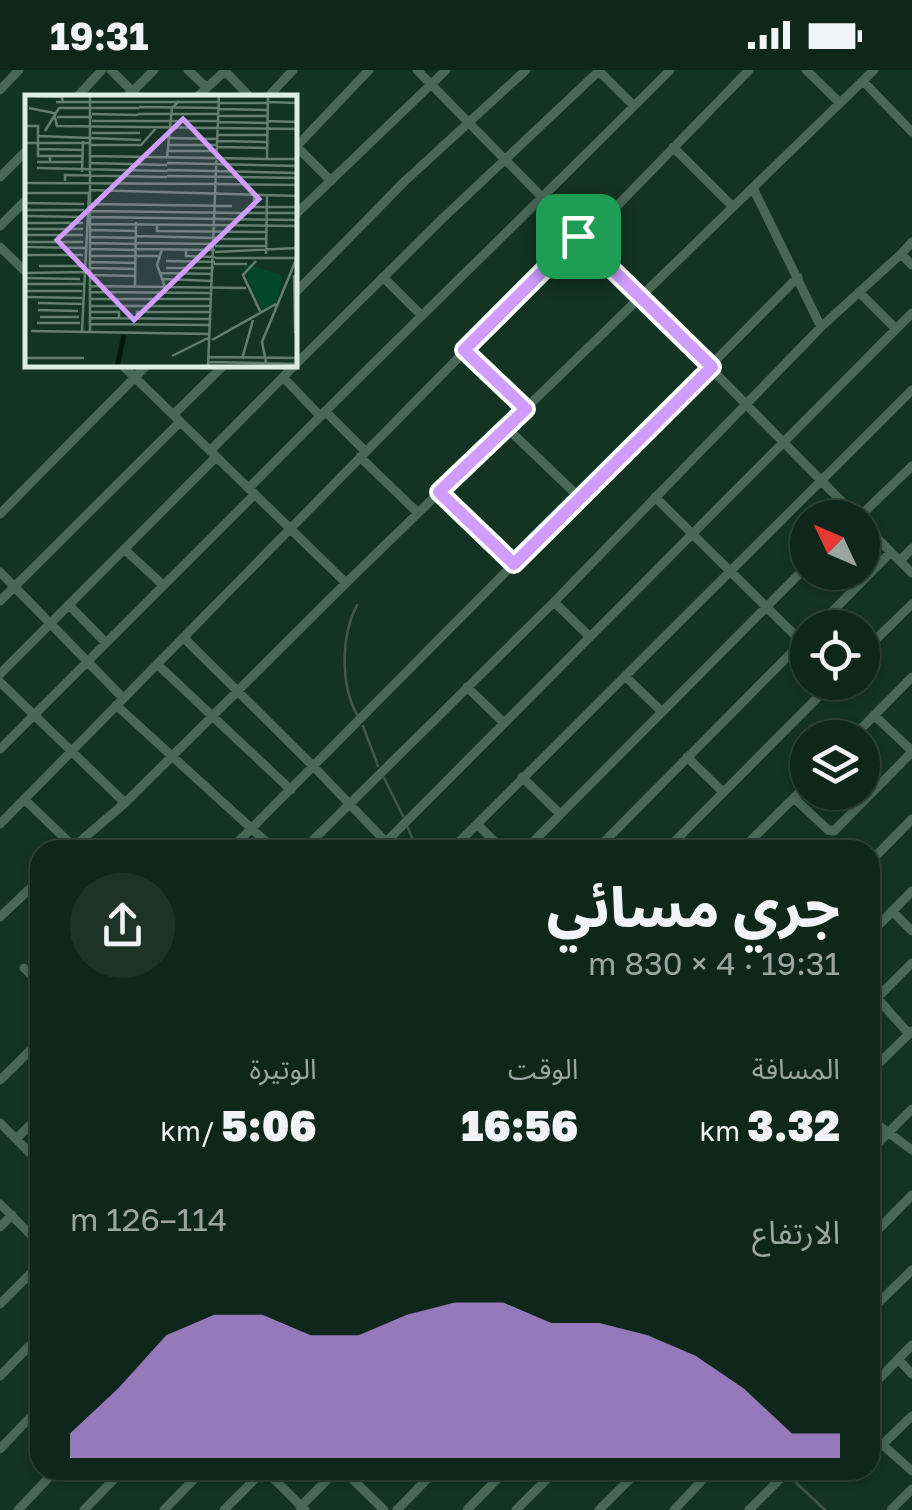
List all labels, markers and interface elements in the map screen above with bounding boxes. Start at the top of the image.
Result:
text: 19:31 [50,13,149,58]
inset map [25,95,298,368]
pin [536,194,621,279]
icon: arrive [551,209,606,264]
north arrow [790,500,880,590]
map controls [790,500,880,810]
button: locate [790,610,880,700]
button: layers [790,720,880,810]
button: share [70,873,175,978]
text: جري مسائي [547,873,840,939]
text: 19:31 · 4 × 830 m [588,944,840,982]
text: الوتيرة [249,1052,317,1085]
text: الوقت [508,1052,578,1085]
text: المسافة [752,1052,840,1085]
text: 5:06 [221,1100,317,1150]
text: 16:56 [461,1100,578,1150]
text: 3.32 [747,1100,840,1150]
text: /km [160,1114,221,1147]
text: km [700,1114,747,1147]
text: 114–126 m [70,1200,227,1238]
text: الارتفاع [752,1213,840,1251]

